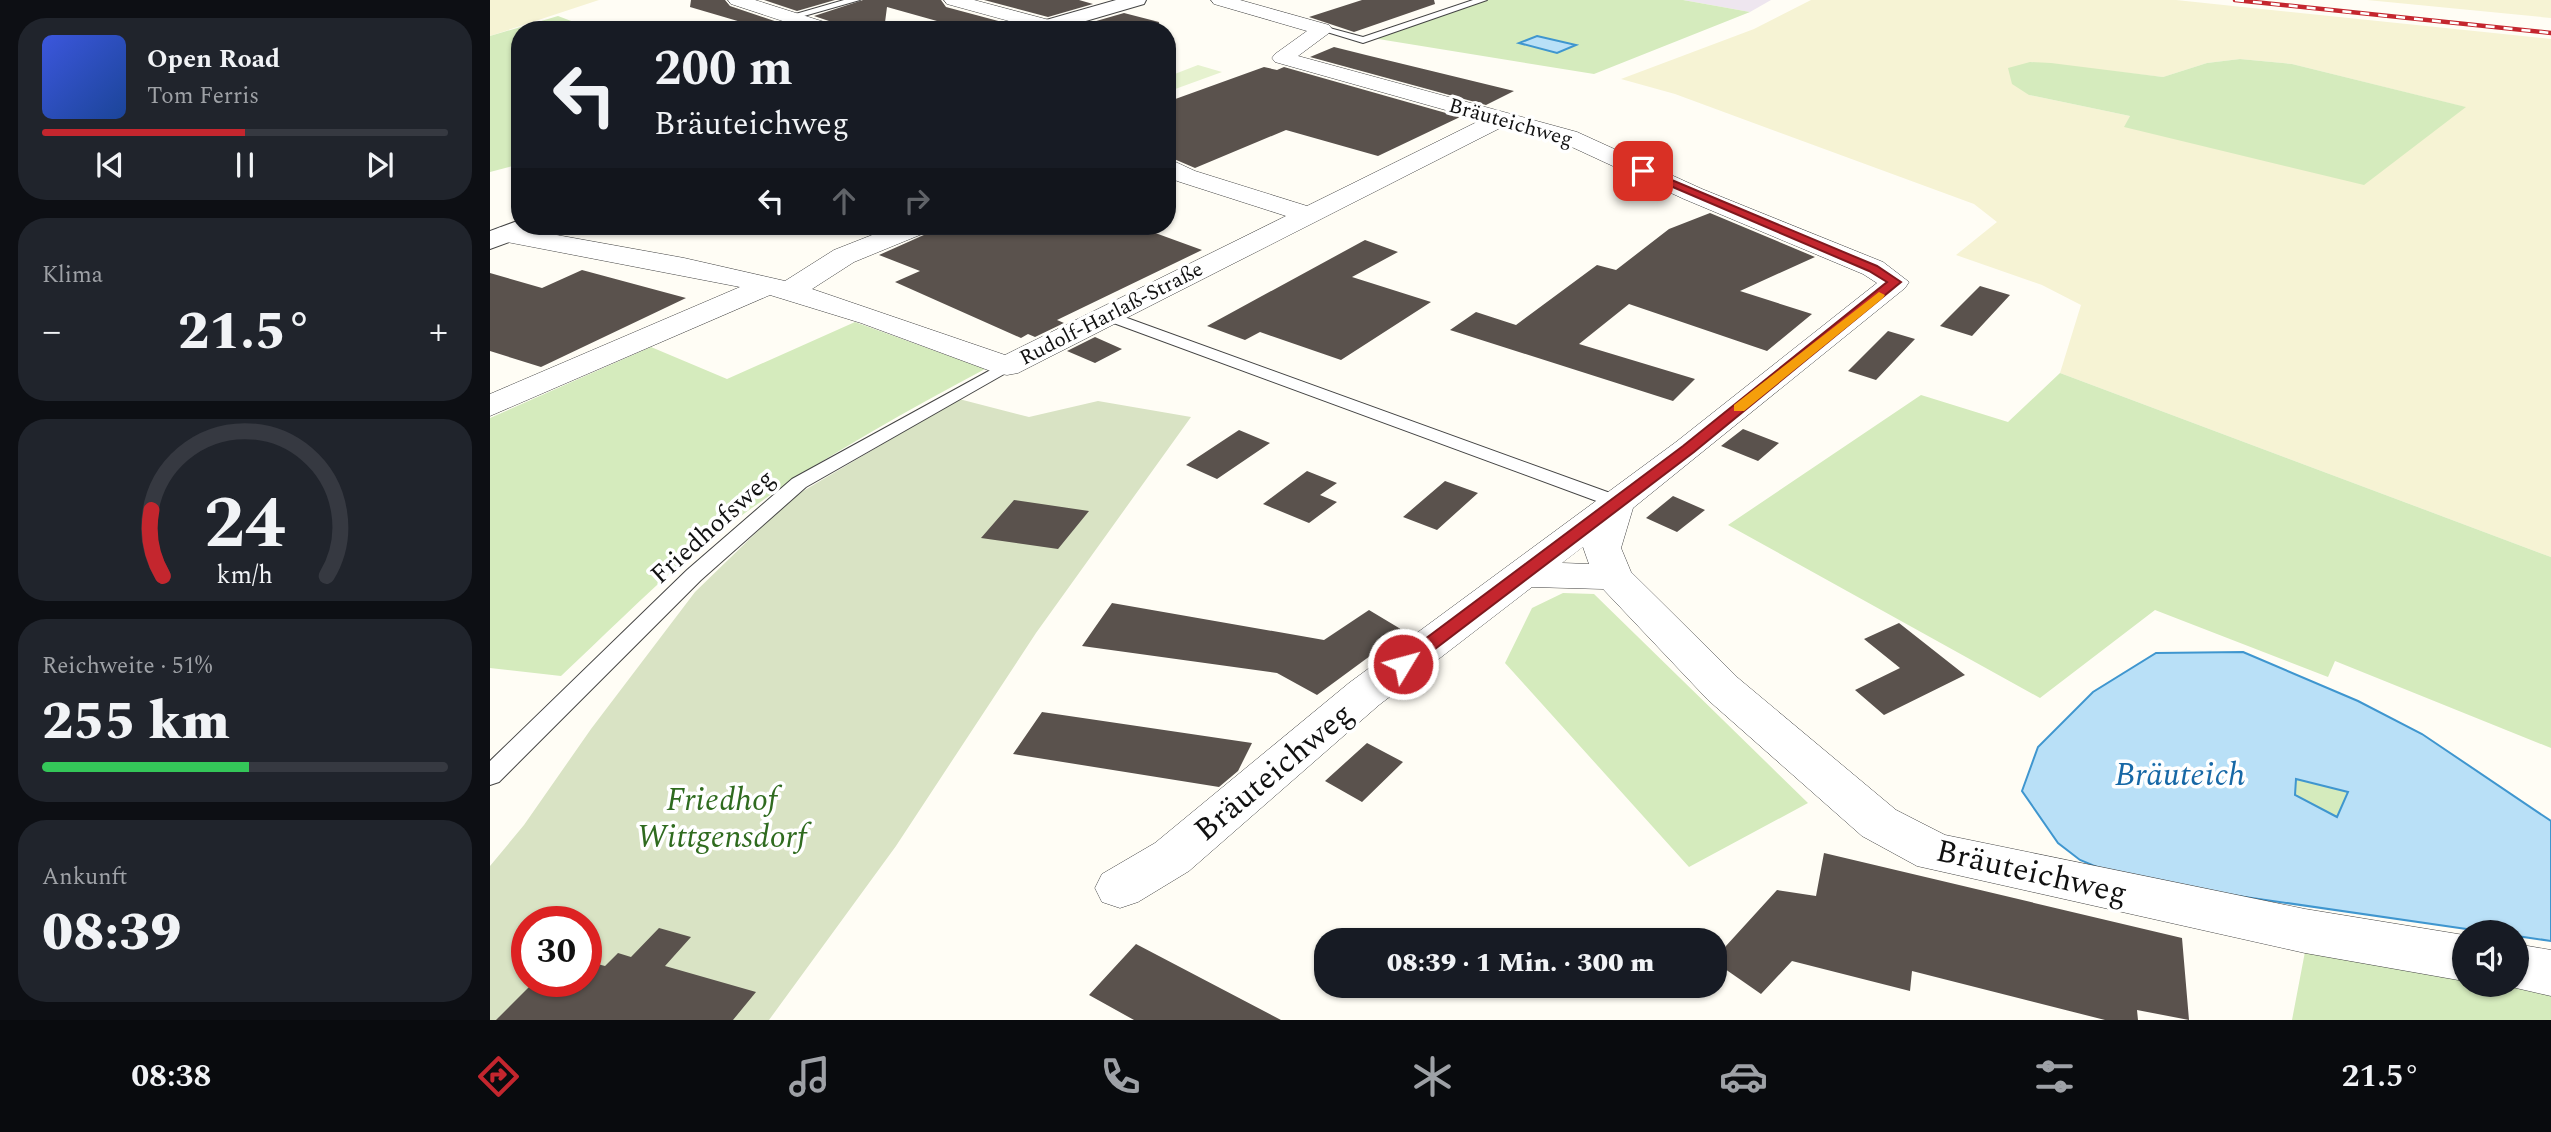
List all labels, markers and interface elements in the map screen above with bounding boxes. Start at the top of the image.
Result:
text: 200 m [654,32,793,107]
text: Open Road [147,39,280,79]
icon: left [539,49,630,140]
text: Tom Ferris [147,79,259,114]
street label: Bräuteichweg [1445,90,1577,156]
text: Bräuteichweg [654,100,849,149]
pin [1613,141,1673,201]
icon: previous [91,146,129,184]
icon: pause [226,146,264,184]
icon: next [361,146,399,184]
icon: arrive [1624,152,1662,190]
icon: left [752,182,790,220]
icon: ahead [825,182,863,220]
icon: right [898,182,936,220]
street label: Rudolf-Harlaß-Straße [1014,254,1209,374]
text: Klima [42,258,103,293]
text: 21.5° [178,293,312,372]
text: − [42,303,61,361]
text: + [429,303,448,361]
street label: Friedhofsweg [641,460,784,594]
text: 24 [204,469,286,580]
text: km/h [217,557,273,595]
position arrow [1366,627,1440,701]
text: Reichweite · 51% [42,649,212,684]
text: 255 km [42,683,230,762]
street label: Bräuteichweg [1183,691,1364,854]
water label: Bräuteich [2115,750,2245,800]
park label: Friedhof Wittgensdorf [637,776,812,862]
street label: Bräuteichweg [1931,827,2132,918]
text: Ankunft [42,860,127,895]
text: 08:39 [42,894,181,973]
speed limit sign: 30 [511,906,602,997]
map controls [2452,920,2529,997]
button: sound [2452,920,2529,997]
text: 08:39 · 1 Min. · 300 m [1387,943,1654,983]
text: 08:38 [131,1052,212,1101]
icon: directions [474,1052,523,1101]
icon: music [785,1052,834,1101]
icon: phone [1096,1052,1145,1101]
icon: climate [1408,1052,1457,1101]
icon: car [1719,1052,1768,1101]
icon: filters [2030,1052,2079,1101]
text: 21.5° [2341,1052,2420,1101]

